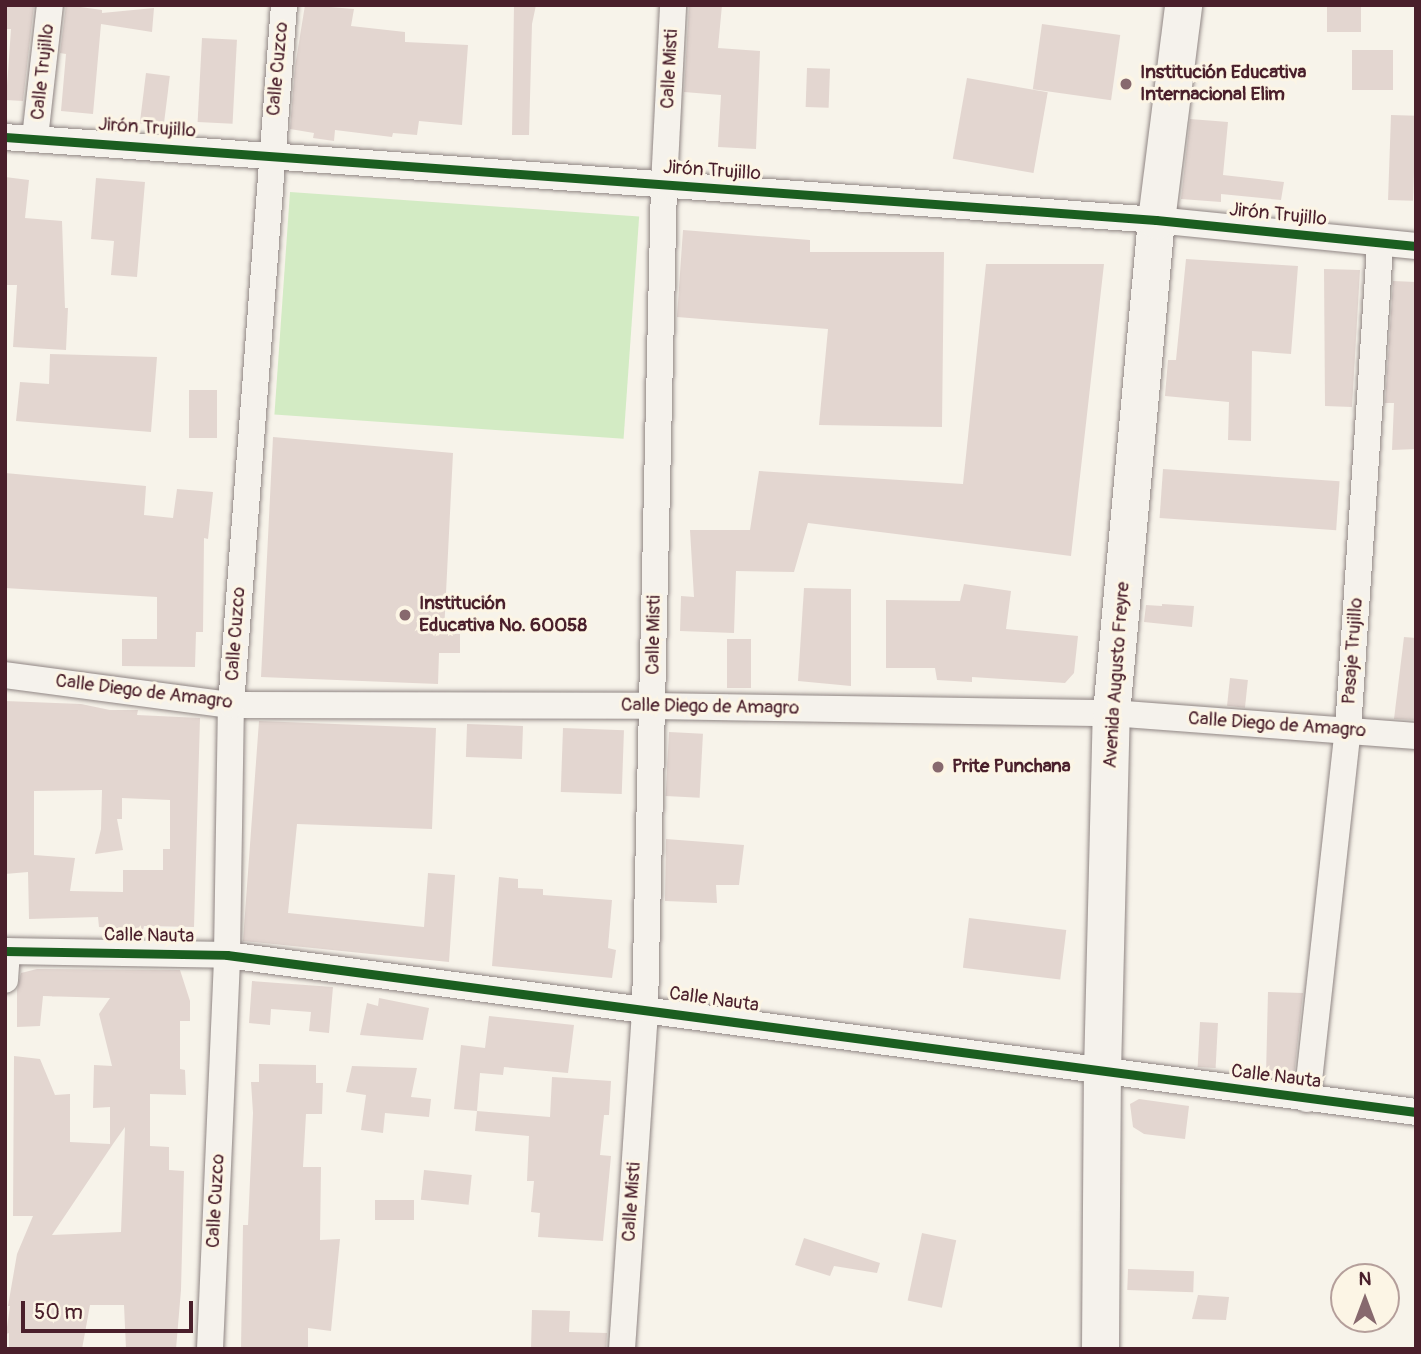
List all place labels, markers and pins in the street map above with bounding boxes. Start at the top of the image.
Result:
place label: Institución Educativa Internacional Elim [1140,62,1306,106]
marker: Institución Educativa Internacional Elim [1118,76,1134,92]
place label: Institución Educativa No. 60058 [419,593,587,637]
marker: Institución Educativa No. 60058 [397,607,413,623]
place label: Prite Punchana [952,756,1071,778]
marker: Prite Punchana [930,759,946,775]

